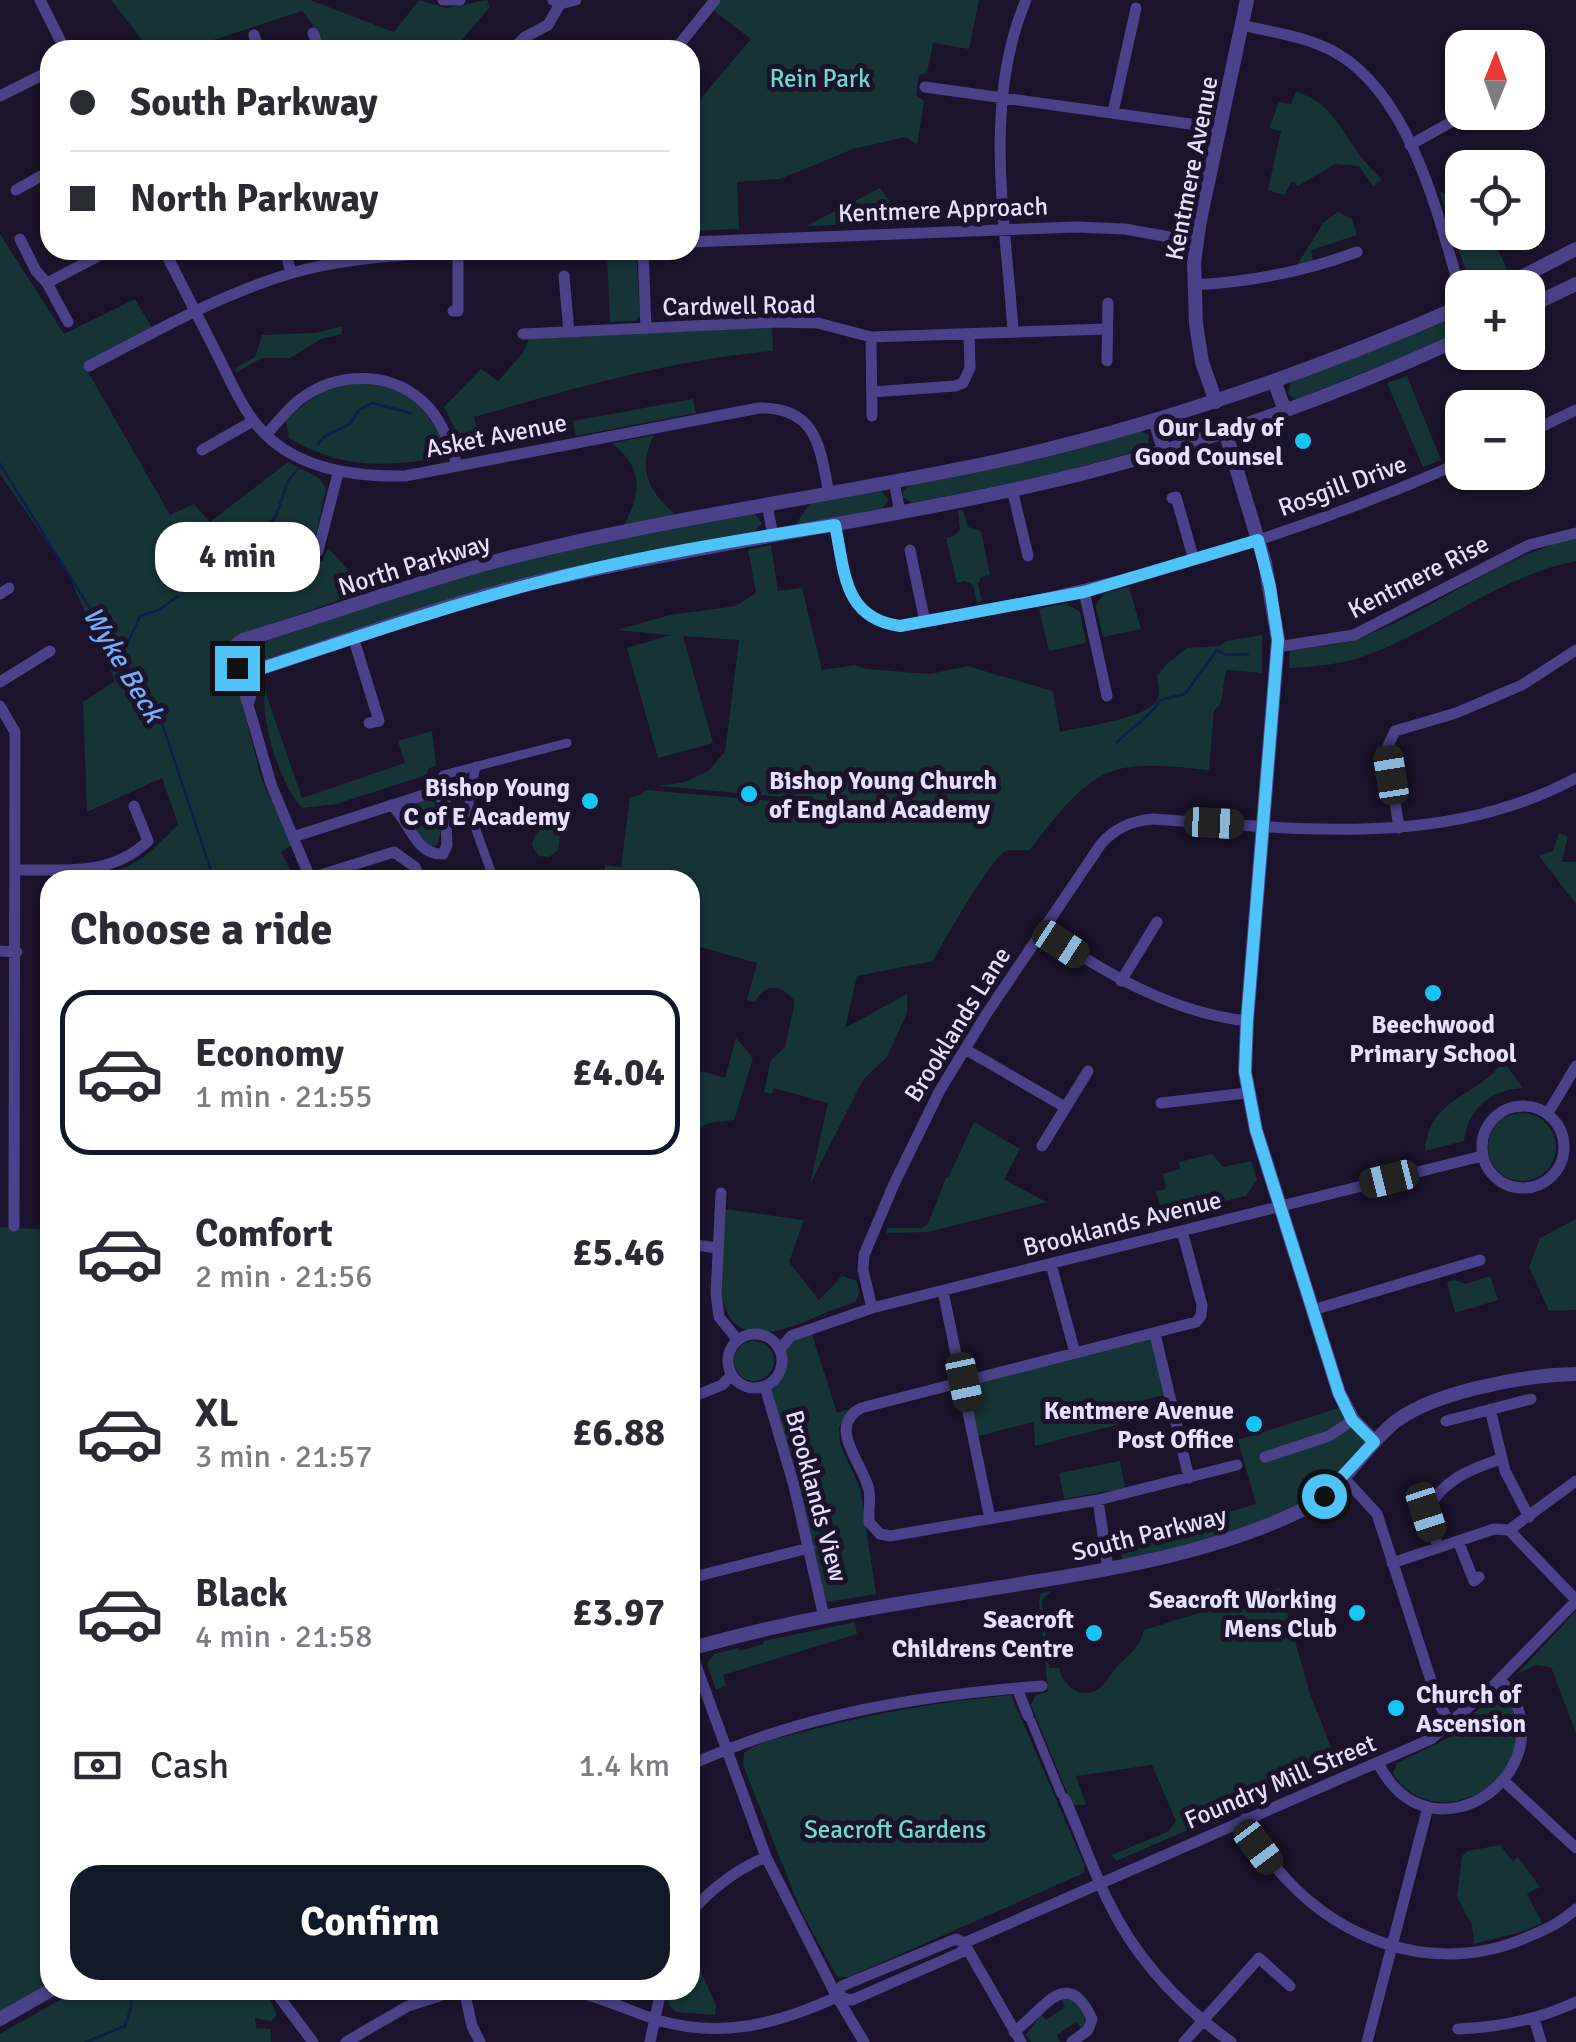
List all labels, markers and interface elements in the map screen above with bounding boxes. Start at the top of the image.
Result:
north arrow [1445,30,1545,130]
map controls [1445,30,1545,490]
park label: Rein Park [769,63,871,94]
street label: Kentmere Avenue [1158,73,1225,263]
text: South Parkway [130,79,378,126]
button: locate [1445,150,1545,250]
text: North Parkway [130,175,379,222]
street label: Kentmere Approach [838,190,1049,229]
button: + [1445,270,1545,370]
street label: Cardwell Road [662,289,816,322]
button: − [1445,390,1545,490]
street label: Asket Avenue [423,407,569,464]
place label: Our Lady of Good Counsel [1135,412,1285,472]
marker: Our Lady of Good Counsel [1292,430,1314,452]
street label: Rosgill Drive [1274,448,1411,523]
callout: 4 min [154,523,320,593]
street label: North Parkway [334,527,494,602]
street label: Kentmere Rise [1343,528,1494,625]
text: 4 min [199,537,276,576]
water label: Wyke Beck [75,601,172,731]
route end [215,646,260,691]
car [1371,743,1411,807]
place label: Bishop Young Church of England Academy [769,765,997,825]
place label: Bishop Young C of E Academy [403,772,571,832]
marker: Bishop Young Church of England Academy [738,783,760,805]
marker: Bishop Young C of E Academy [579,790,601,812]
car [1183,806,1245,840]
text: Choose a ride [70,902,333,957]
car [1028,915,1094,973]
street label: Brooklands Lane [897,941,1017,1107]
marker: Beechwood Primary School [1422,982,1444,1004]
place label: Beechwood Primary School [1349,1009,1517,1069]
icon: car [75,1028,165,1118]
text: Economy [195,1030,344,1077]
text: £4.04 [572,1049,665,1096]
text: 1 min · 21:55 [195,1077,373,1116]
car [1356,1157,1422,1201]
street label: Brooklands Avenue [1020,1184,1224,1263]
icon: car [75,1208,165,1298]
text: Comfort [195,1210,333,1257]
text: £5.46 [572,1229,665,1276]
text: 2 min · 21:56 [195,1257,373,1296]
car [943,1350,985,1414]
icon: car [75,1388,165,1478]
text: XL [195,1390,238,1437]
place label: Kentmere Avenue Post Office [1044,1395,1234,1455]
street label: Brooklands View [779,1407,854,1585]
text: £6.88 [572,1409,665,1456]
marker: Kentmere Avenue Post Office [1243,1413,1265,1435]
text: 3 min · 21:57 [195,1437,373,1476]
route start [1302,1474,1347,1519]
car [1402,1479,1450,1545]
street label: South Parkway [1069,1499,1230,1568]
icon: car [75,1568,165,1658]
text: Black [195,1570,288,1617]
place label: Seacroft Working Mens Club [1149,1584,1337,1644]
text: £3.97 [572,1589,665,1636]
marker: Seacroft Working Mens Club [1346,1602,1368,1624]
place label: Seacroft Childrens Centre [892,1604,1074,1664]
text: 4 min · 21:58 [195,1617,373,1656]
marker: Seacroft Childrens Centre [1083,1622,1105,1644]
place label: Church of Ascension [1416,1679,1526,1739]
marker: Church of Ascension [1385,1697,1407,1719]
street label: Foundry Mill Street [1180,1727,1381,1836]
icon: cash [70,1738,125,1793]
text: Cash [150,1742,229,1789]
text: 1.4 km [578,1746,670,1785]
park label: Seacroft Gardens [804,1814,986,1845]
car [1228,1814,1288,1880]
button: Confirm [70,1865,670,1980]

